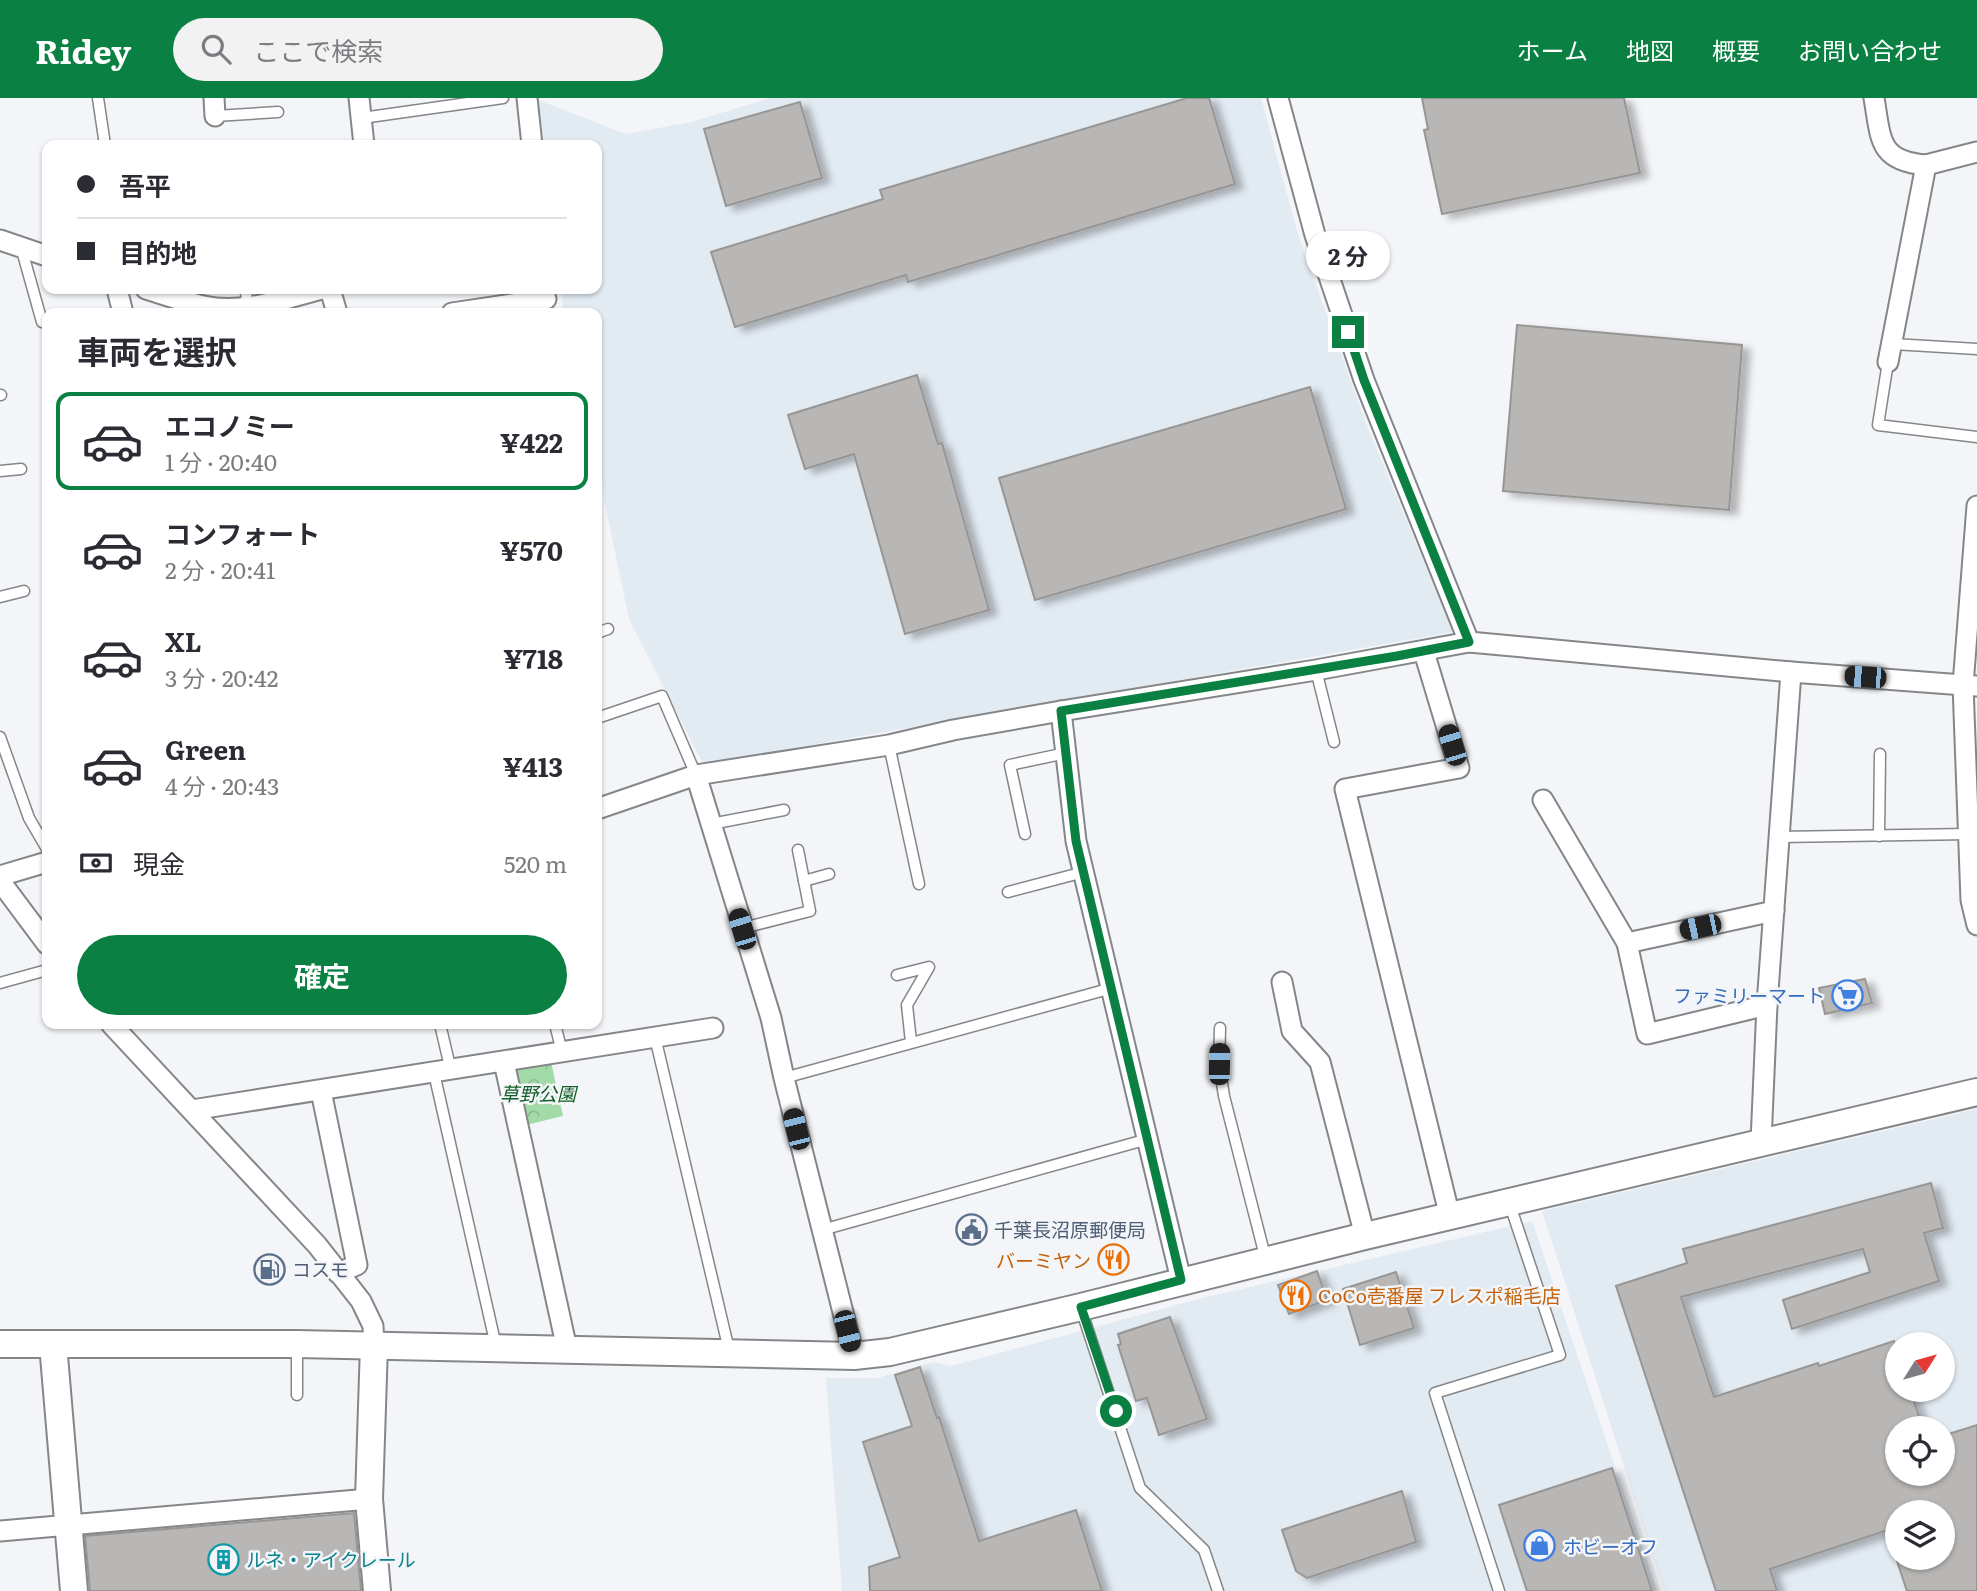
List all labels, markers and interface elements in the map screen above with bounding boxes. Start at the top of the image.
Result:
search box [173,18,663,81]
text: Ridey [35,25,131,74]
icon: search [197,30,235,68]
text: ここで検索 [253,30,383,69]
text: ホーム [1517,32,1588,67]
text: 地図 [1626,32,1674,67]
text: 概要 [1712,32,1760,67]
text: お問い合わせ [1798,32,1942,67]
text: 吾平 [119,165,171,204]
callout: 2 分 [1306,230,1390,280]
text: 目的地 [119,232,197,271]
text: 2 分 [1328,238,1368,272]
route end [1332,316,1364,348]
text: 車両を選択 [77,326,237,374]
text: エコノミー [165,405,295,444]
icon: car [81,410,144,473]
text: ¥422 [500,422,563,461]
text: 1 分 · 20:40 [165,444,277,478]
text: コンフォート [165,513,320,552]
icon: car [81,518,144,581]
text: ¥570 [500,530,563,569]
text: 2 分 · 20:41 [165,552,275,586]
text: XL [165,621,202,660]
icon: car [81,626,144,689]
text: ¥718 [503,638,563,677]
text: 3 分 · 20:42 [165,660,278,694]
car [1844,665,1887,689]
car [1436,722,1469,768]
text: Green [165,729,246,768]
icon: car [81,734,144,797]
text: ¥413 [503,746,563,785]
text: 4 分 · 20:43 [165,768,279,802]
text: 現金 [133,843,185,882]
icon: cash [77,844,115,882]
text: 520 m [504,846,567,880]
car [726,906,759,952]
car [1678,912,1723,942]
button: 確定 [77,935,567,1015]
supermarket icon: ファミリーマート [1831,978,1865,1012]
place label: ファミリーマート [1673,981,1825,1009]
car [1209,1043,1230,1085]
park label: 草野公園 [500,1079,579,1107]
car [781,1106,812,1152]
public building icon: 千葉長沼原郵便局 [954,1212,988,1246]
place label: 千葉長沼原郵便局 [994,1215,1146,1243]
restaurant icon: バーミヤン [1097,1243,1131,1277]
place label: バーミヤン [996,1246,1091,1274]
fuel station icon: コスモ [252,1252,286,1286]
place label: コスモ [292,1255,349,1283]
restaurant icon: CoCo壱番屋 フレスポ稲毛店 [1278,1278,1312,1312]
place label: CoCo壱番屋 フレスポ稲毛店 [1318,1281,1561,1309]
car [832,1308,863,1354]
north arrow [1885,1332,1955,1402]
map controls [1885,1332,1955,1570]
route start [1100,1395,1132,1427]
button: locate [1885,1416,1955,1486]
button: layers [1885,1500,1955,1570]
shop icon: ホビーオフ [1523,1529,1557,1563]
place label: ホビーオフ [1563,1532,1658,1560]
building icon: ルネ・アイクレール [206,1542,240,1576]
place label: ルネ・アイクレール [246,1545,416,1573]

